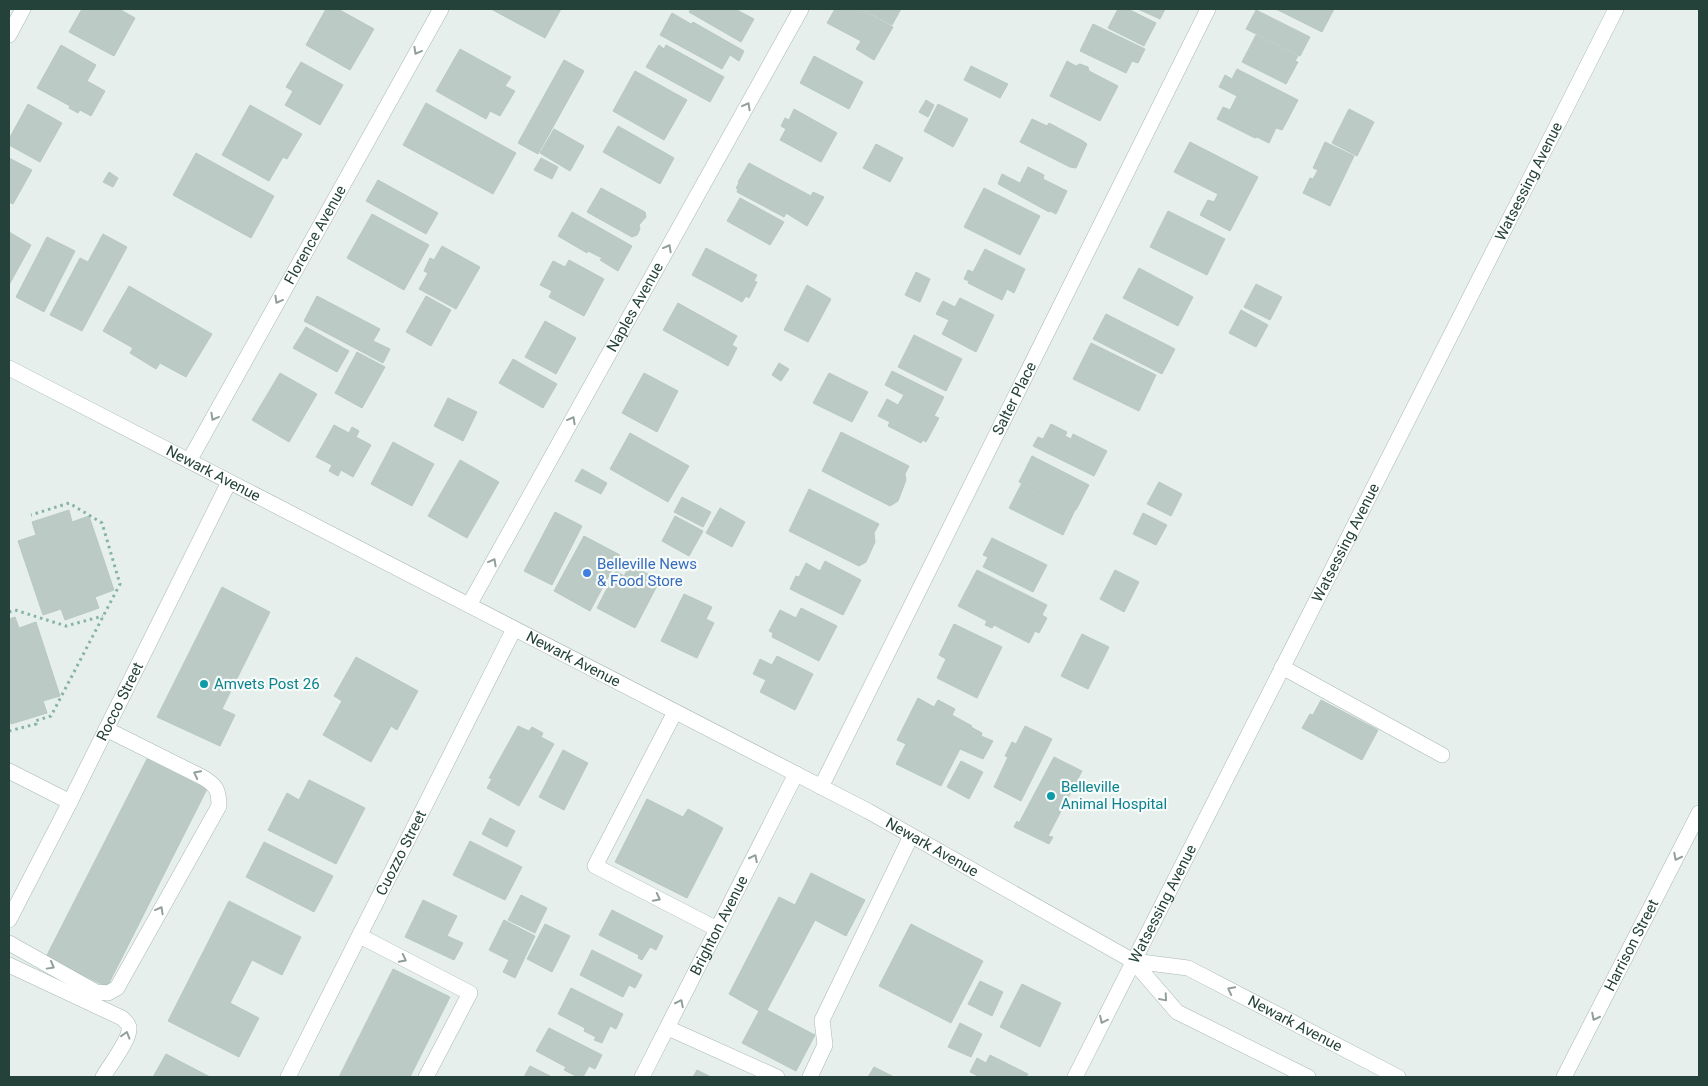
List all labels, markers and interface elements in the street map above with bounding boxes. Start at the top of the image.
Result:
one-way arrow [413,46,423,55]
one-way arrow [740,102,750,111]
street label: Watsessing Avenue [1491,119,1566,244]
street label: Florence Avenue [280,182,350,287]
one-way arrow [661,244,671,253]
street label: Naples Avenue [603,259,667,355]
one-way arrow [275,295,285,304]
street label: Salter Place [989,359,1040,438]
one-way arrow [210,411,220,420]
one-way arrow [566,417,576,426]
street label: Newark Avenue [163,442,264,505]
street label: Watsessing Avenue [1308,480,1383,605]
place label: Belleville News & Food Store [597,555,697,590]
one-way arrow [487,559,497,568]
marker: Belleville News & Food Store [581,567,593,579]
street label: Newark Avenue [523,627,624,691]
street label: Rocco Street [93,659,147,744]
place label: Amvets Post 26 [214,675,320,693]
marker: Amvets Post 26 [198,678,210,690]
one-way arrow [193,770,202,780]
place label: Belleville Animal Hospital [1061,778,1167,813]
marker: Belleville Animal Hospital [1045,790,1057,802]
street label: Cuozzo Street [372,807,430,899]
street label: Newark Avenue [882,814,982,881]
street label: Watsessing Avenue [1125,842,1200,966]
one-way arrow [1673,852,1683,861]
one-way arrow [748,854,758,863]
street label: Brighton Avenue [686,873,752,978]
one-way arrow [652,892,661,902]
street label: Harrison Street [1600,896,1662,994]
one-way arrow [154,906,164,915]
one-way arrow [397,953,406,963]
one-way arrow [46,960,55,970]
one-way arrow [1227,986,1236,996]
one-way arrow [1159,992,1168,1001]
street label: Newark Avenue [1245,992,1345,1055]
one-way arrow [674,999,684,1008]
one-way arrow [1591,1012,1601,1021]
one-way arrow [1099,1015,1109,1024]
one-way arrow [121,1031,131,1040]

